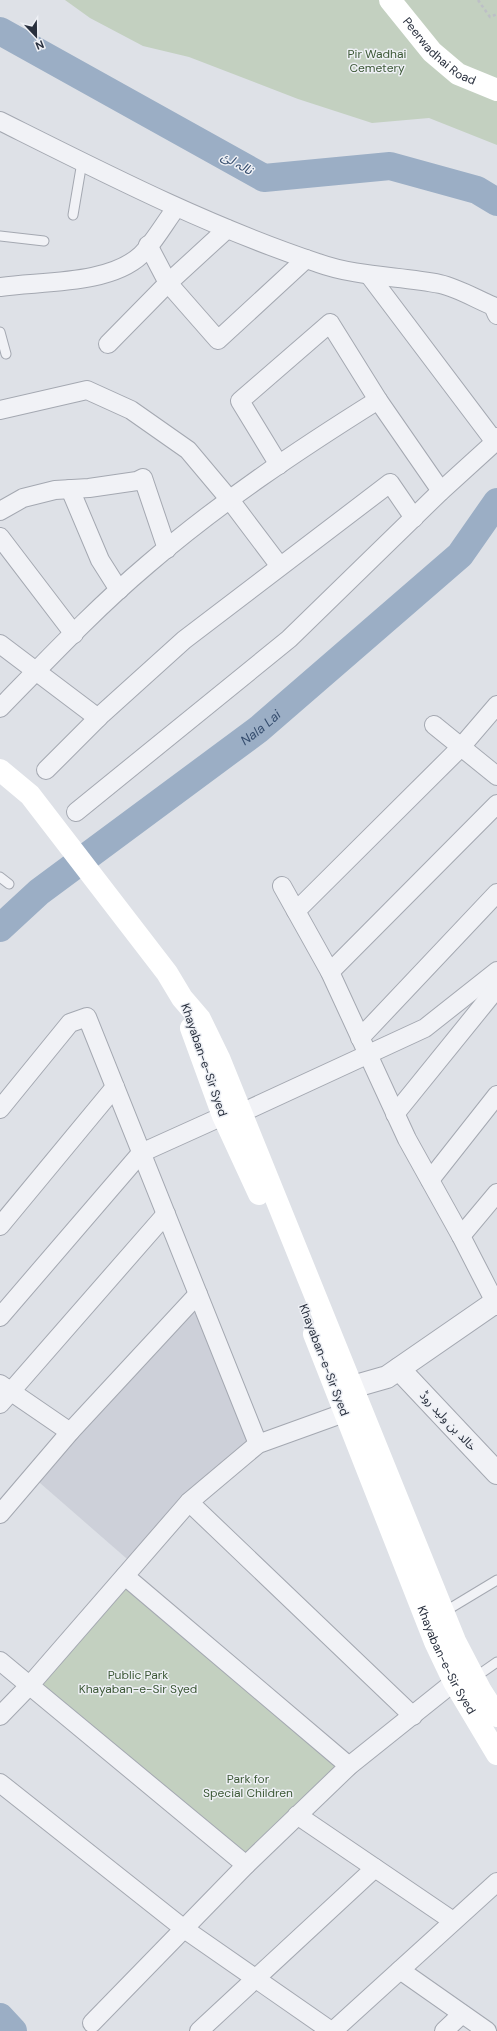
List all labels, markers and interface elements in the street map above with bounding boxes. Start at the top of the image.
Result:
street label: Peerwadhai Road [399,14,478,89]
north arrow [16,16,56,56]
text: N [33,37,46,53]
park label: Pir Wadhai Cemetery [348,46,407,76]
water label: نالہ لئ [218,147,257,179]
water label: Nala Lai [237,705,285,749]
street label: Khayaban-e-Sir Syed [177,1001,231,1119]
street label: Khayaban-e-Sir Syed [295,1302,353,1418]
street label: خالد بن ولید روڈ [416,1388,480,1454]
street label: Khayaban-e-Sir Syed [414,1603,479,1717]
park label: Public Park Khayaban-e-Sir Syed [79,1667,197,1697]
park label: Park for Special Children [203,1771,293,1801]

